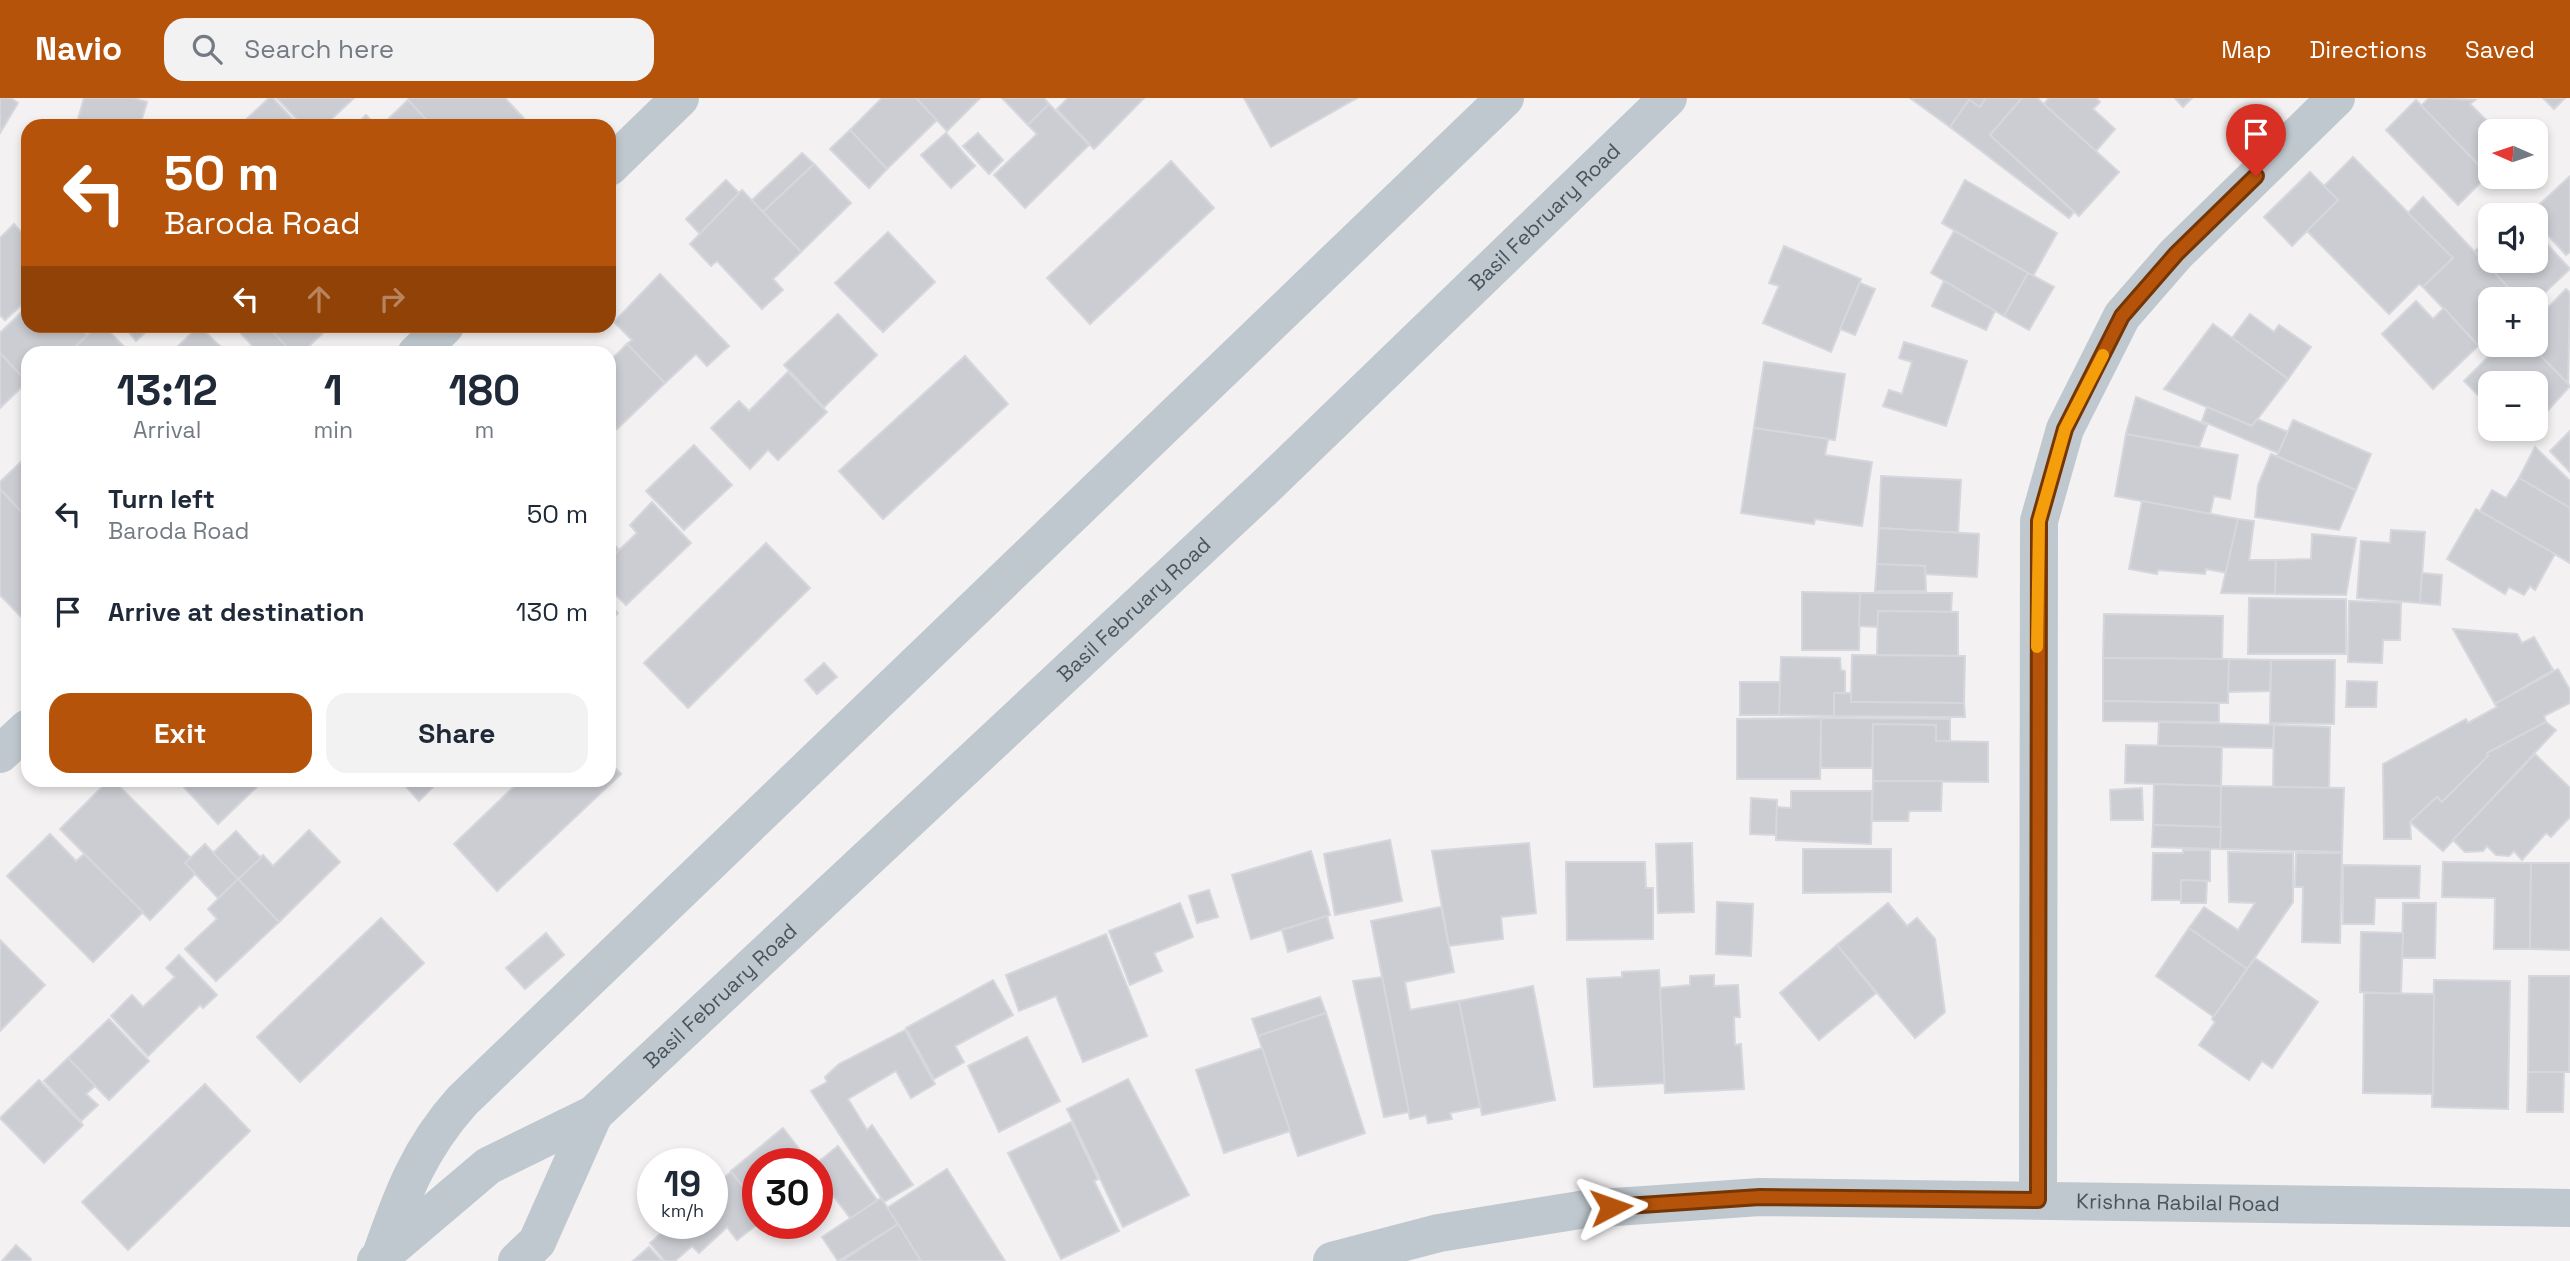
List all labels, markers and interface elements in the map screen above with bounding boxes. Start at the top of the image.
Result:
search box [164,18,654,81]
text: Navio [35,28,122,70]
icon: search [188,30,226,68]
text: Search here [244,32,394,66]
text: Map [2221,34,2271,65]
text: Directions [2309,34,2427,65]
text: Saved [2465,34,2535,65]
pin [2226,104,2286,176]
icon: arrive [2237,115,2275,153]
north arrow [2478,119,2548,189]
map controls [2478,119,2548,441]
street label: Basil February Road [1463,137,1626,296]
text: 50 m [164,142,279,204]
icon: left [49,147,140,238]
text: Baroda Road [164,203,361,243]
button: sound [2478,203,2548,273]
icon: left [227,280,265,318]
icon: ahead [300,280,338,318]
icon: right [373,280,411,318]
button: + [2478,287,2548,357]
text: 13:12 [117,364,218,417]
text: 1 [324,364,343,417]
text: 180 [449,364,520,417]
button: − [2478,371,2548,441]
text: Arrival [133,415,201,445]
text: min [314,415,353,445]
text: m [475,415,494,445]
text: Turn left [108,482,215,516]
icon: left [49,495,87,533]
text: 50 m [527,497,588,531]
text: Baroda Road [108,516,249,546]
street label: Basil February Road [1051,531,1216,687]
icon: arrive [49,593,87,631]
text: Arrive at destination [108,595,365,629]
text: 130 m [516,595,588,629]
button: Exit [49,693,312,773]
button: Share [326,693,588,773]
street label: Basil February Road [638,917,803,1074]
speed limit sign: 30 [742,1148,833,1239]
text: 19 [664,1162,701,1206]
position arrow [1574,1170,1648,1244]
street label: Krishna Rabilal Road [2076,1187,2280,1217]
text: km/h [661,1199,704,1222]

